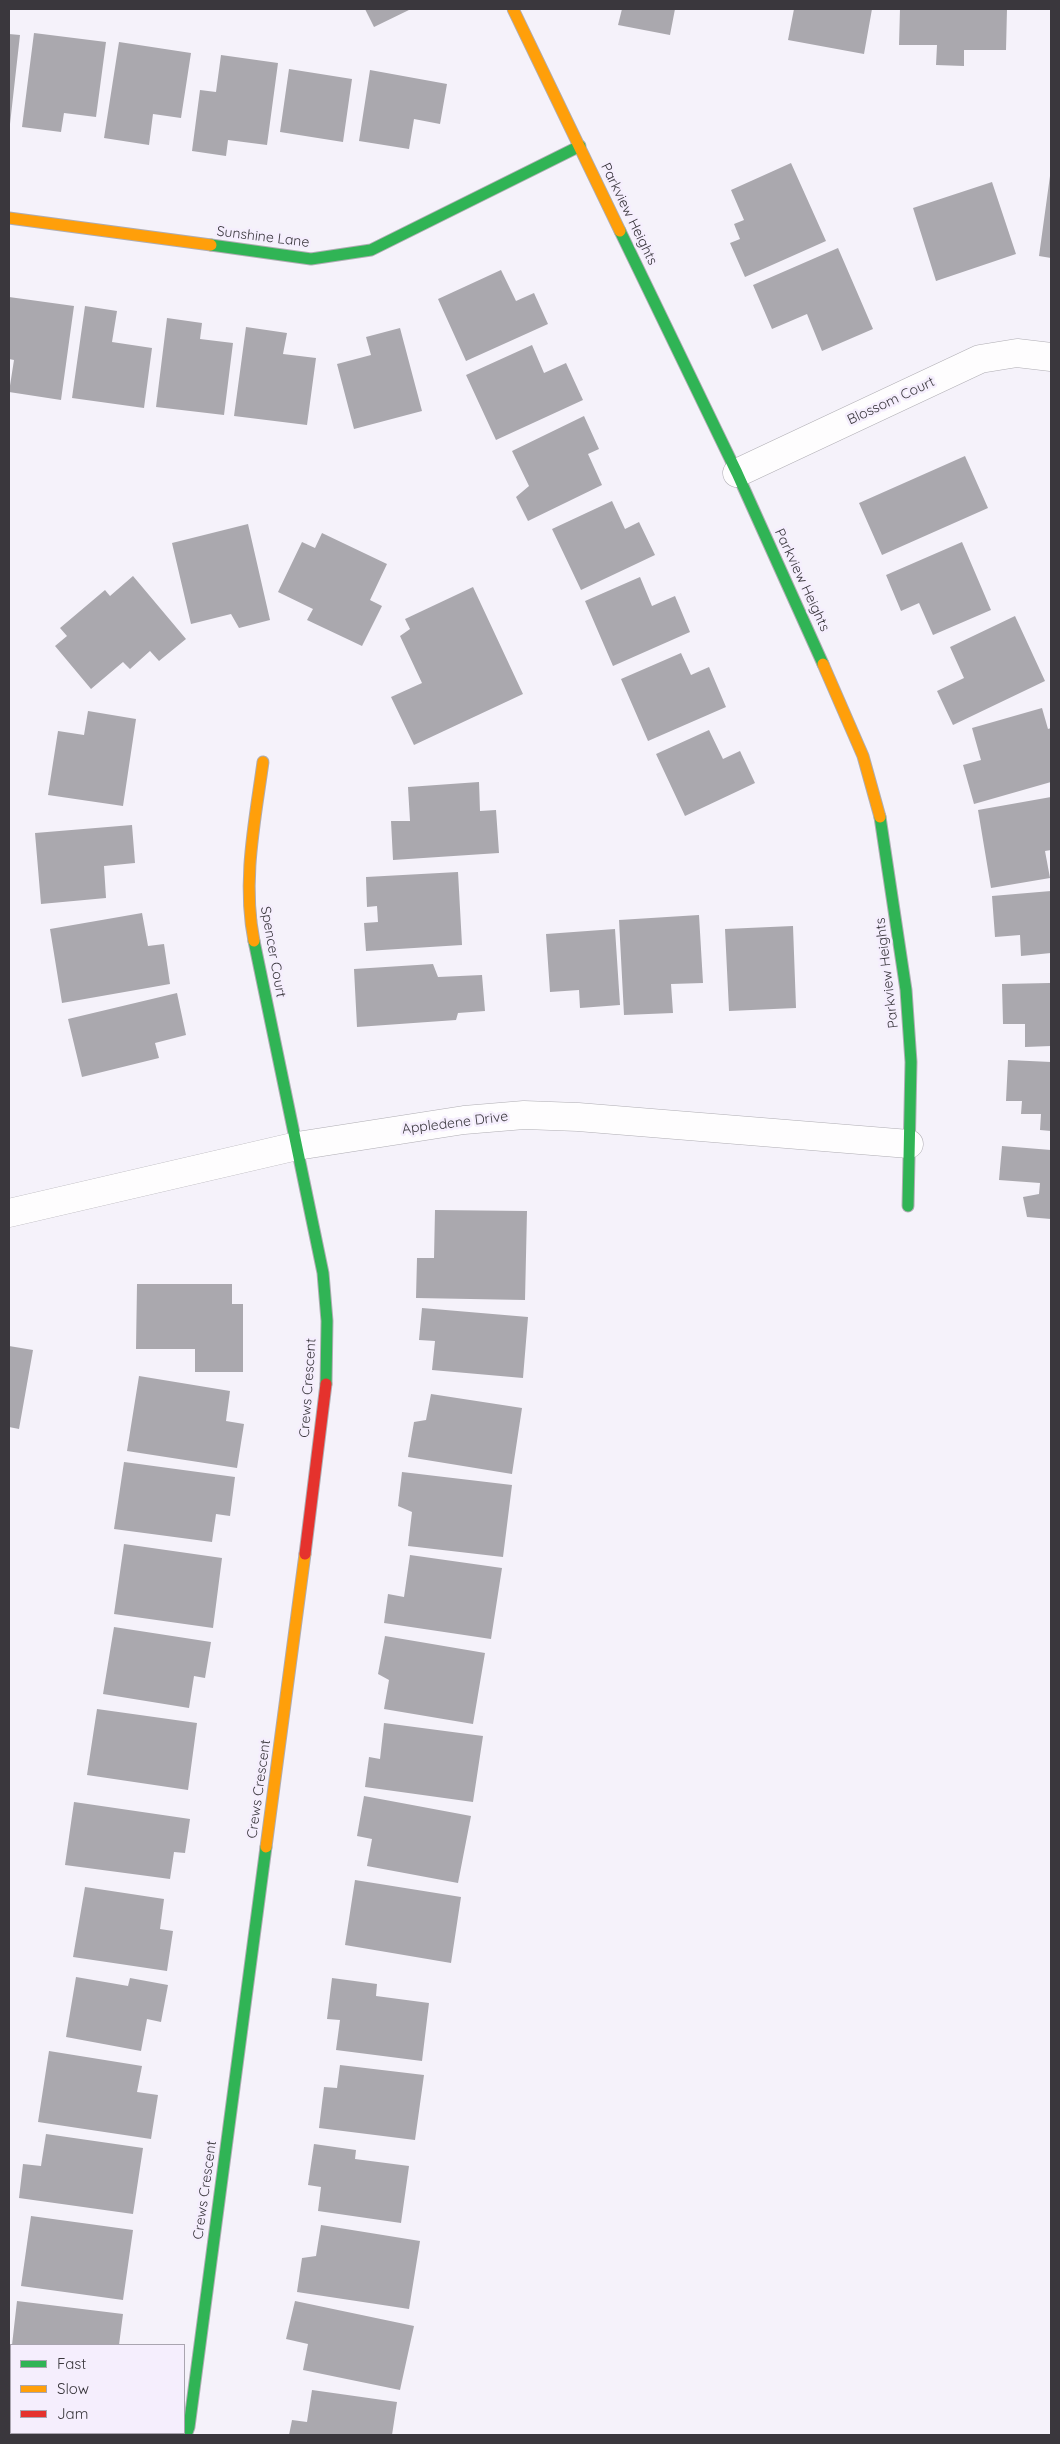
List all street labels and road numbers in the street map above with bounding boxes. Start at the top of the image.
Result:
street label: Parkview Heights [597,160,661,268]
street label: Sunshine Lane [216,223,310,251]
street label: Blossom Court [845,373,937,429]
street label: Parkview Heights [771,526,833,634]
street label: Spencer Court [257,905,289,999]
street label: Parkview Heights [872,917,902,1029]
street label: Appledene Drive [401,1108,509,1138]
street label: Crews Crescent [296,1338,320,1438]
street label: Crews Crescent [244,1738,274,1840]
street label: Crews Crescent [190,2139,220,2241]

